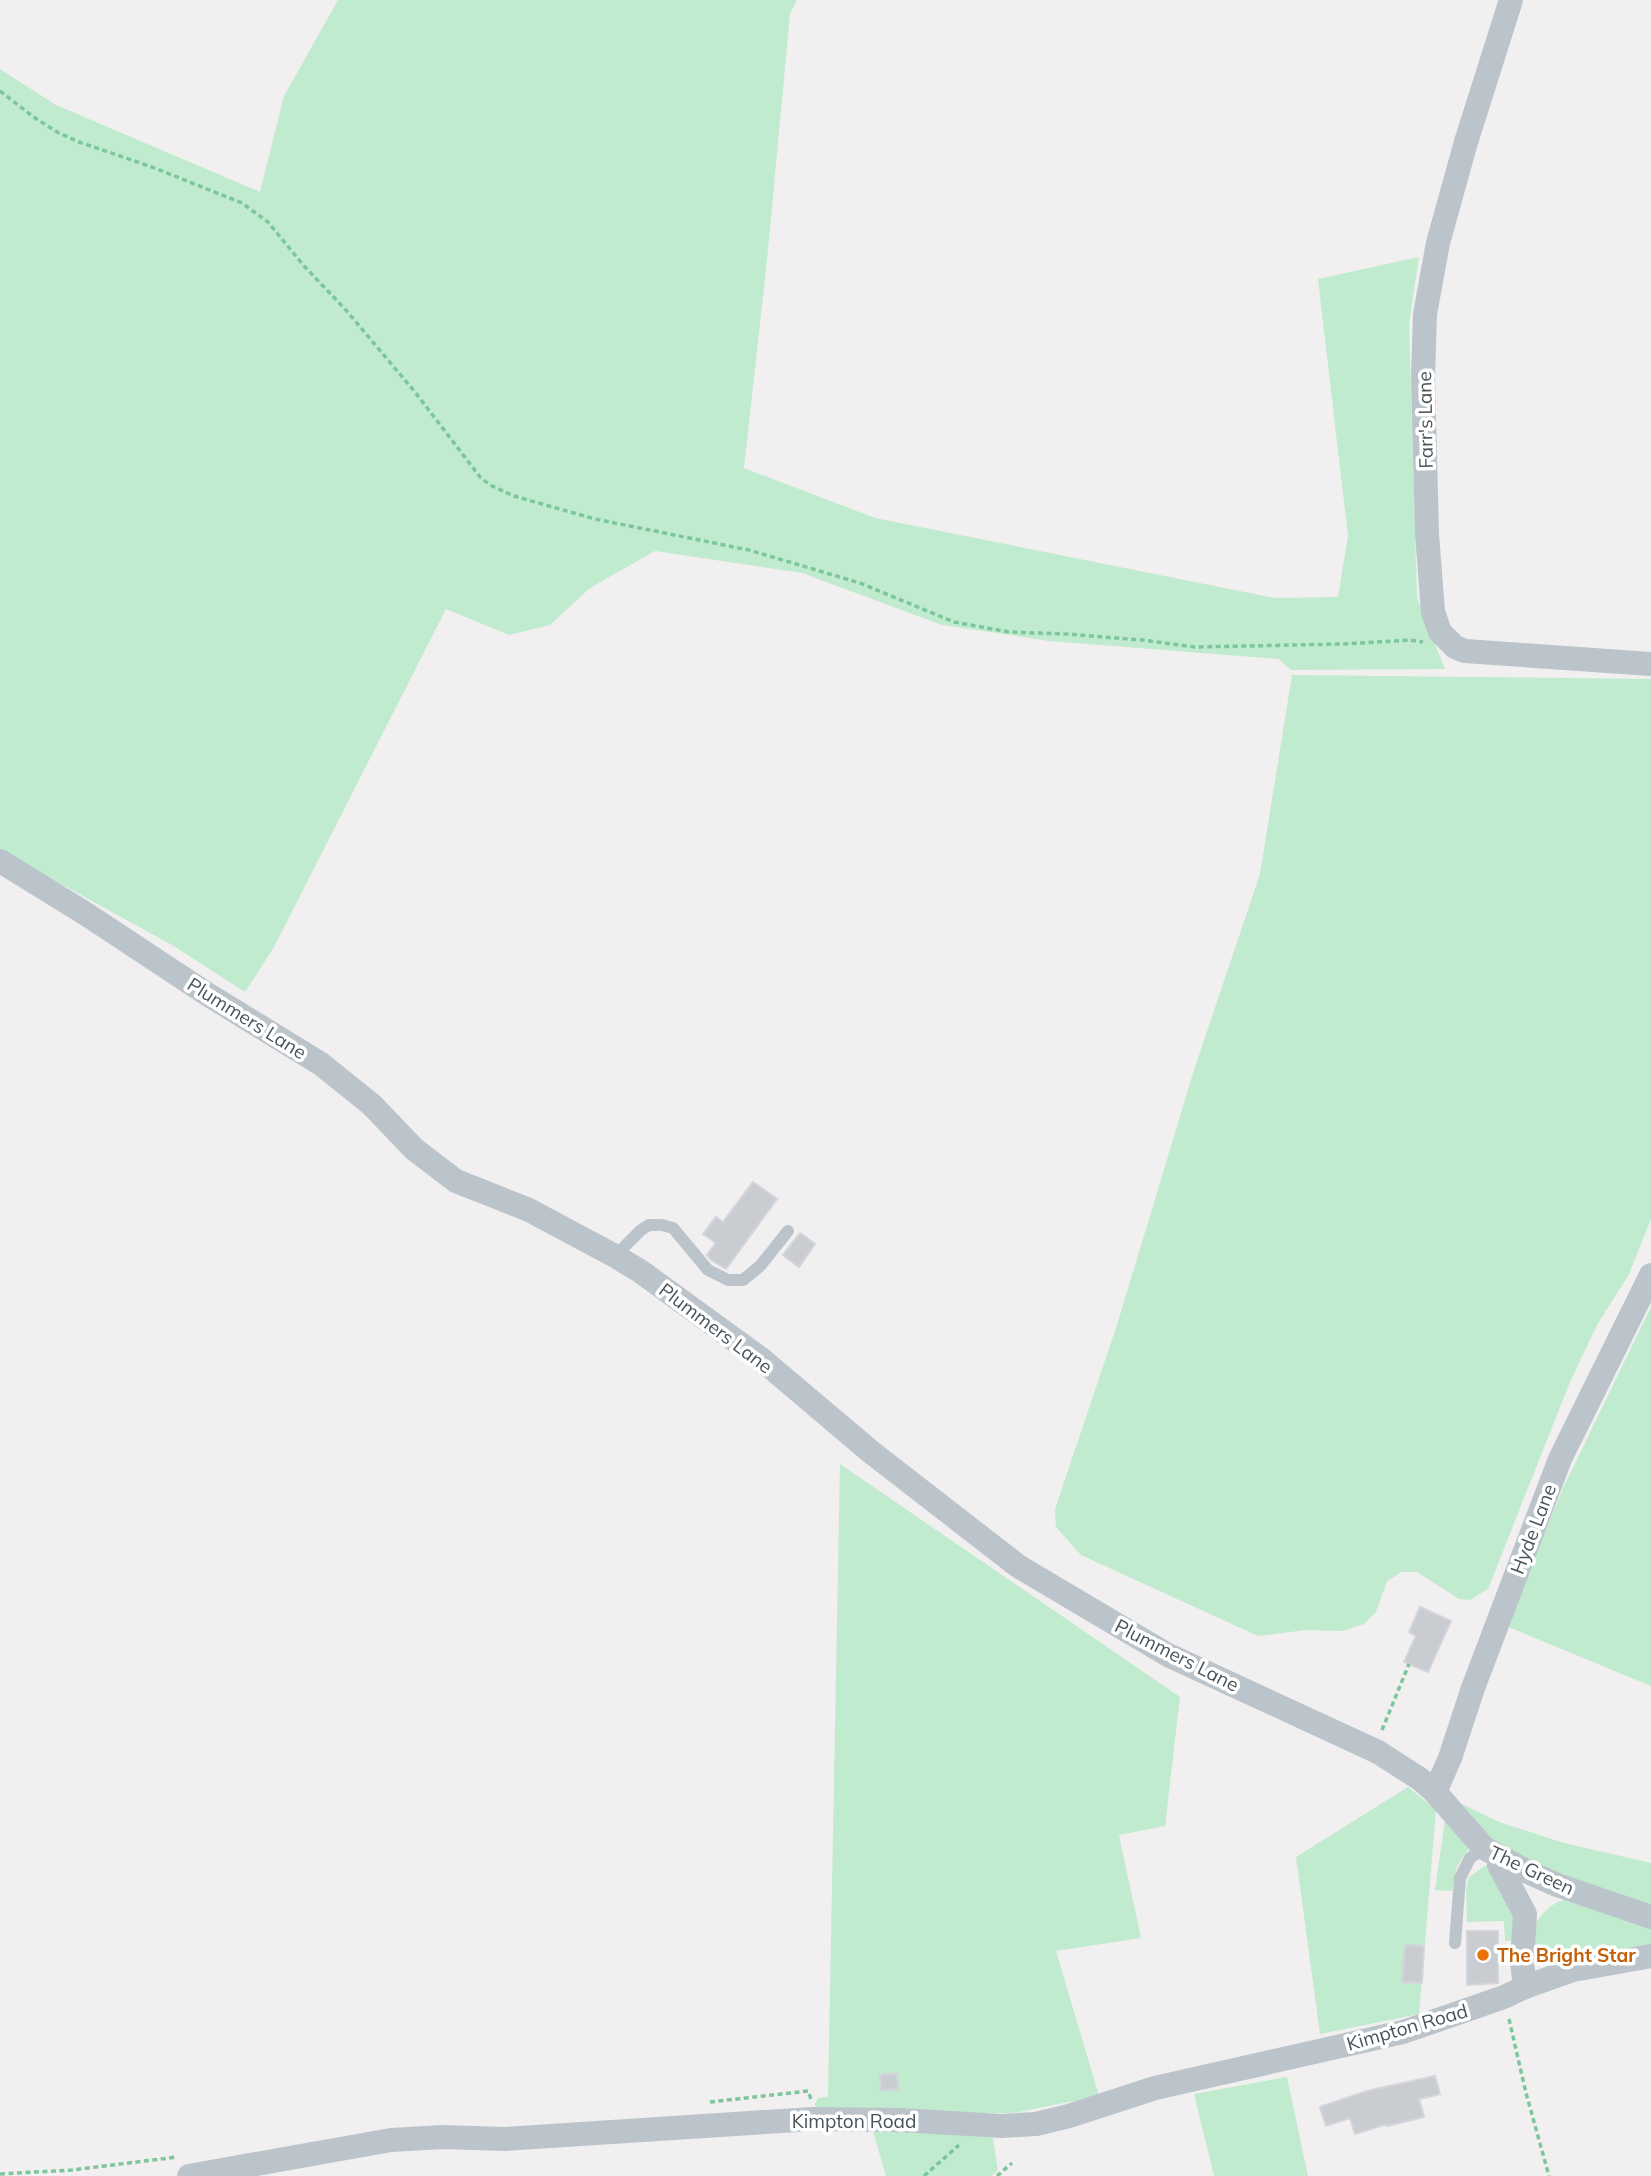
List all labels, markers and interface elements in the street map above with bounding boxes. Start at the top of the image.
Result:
street label: Farr's Lane [1412,371,1438,469]
street label: Plummers Lane [183,972,311,1064]
street label: Plummers Lane [654,1278,778,1378]
street label: Hyde Lane [1505,1481,1561,1577]
street label: Plummers Lane [1111,1613,1243,1697]
street label: The Green [1486,1840,1578,1900]
place label: The Bright Star [1497,1943,1636,1967]
marker: The Bright Star [1475,1947,1491,1963]
street label: Kimpton Road [1344,1998,1470,2056]
street label: Kimpton Road [792,2109,916,2133]

